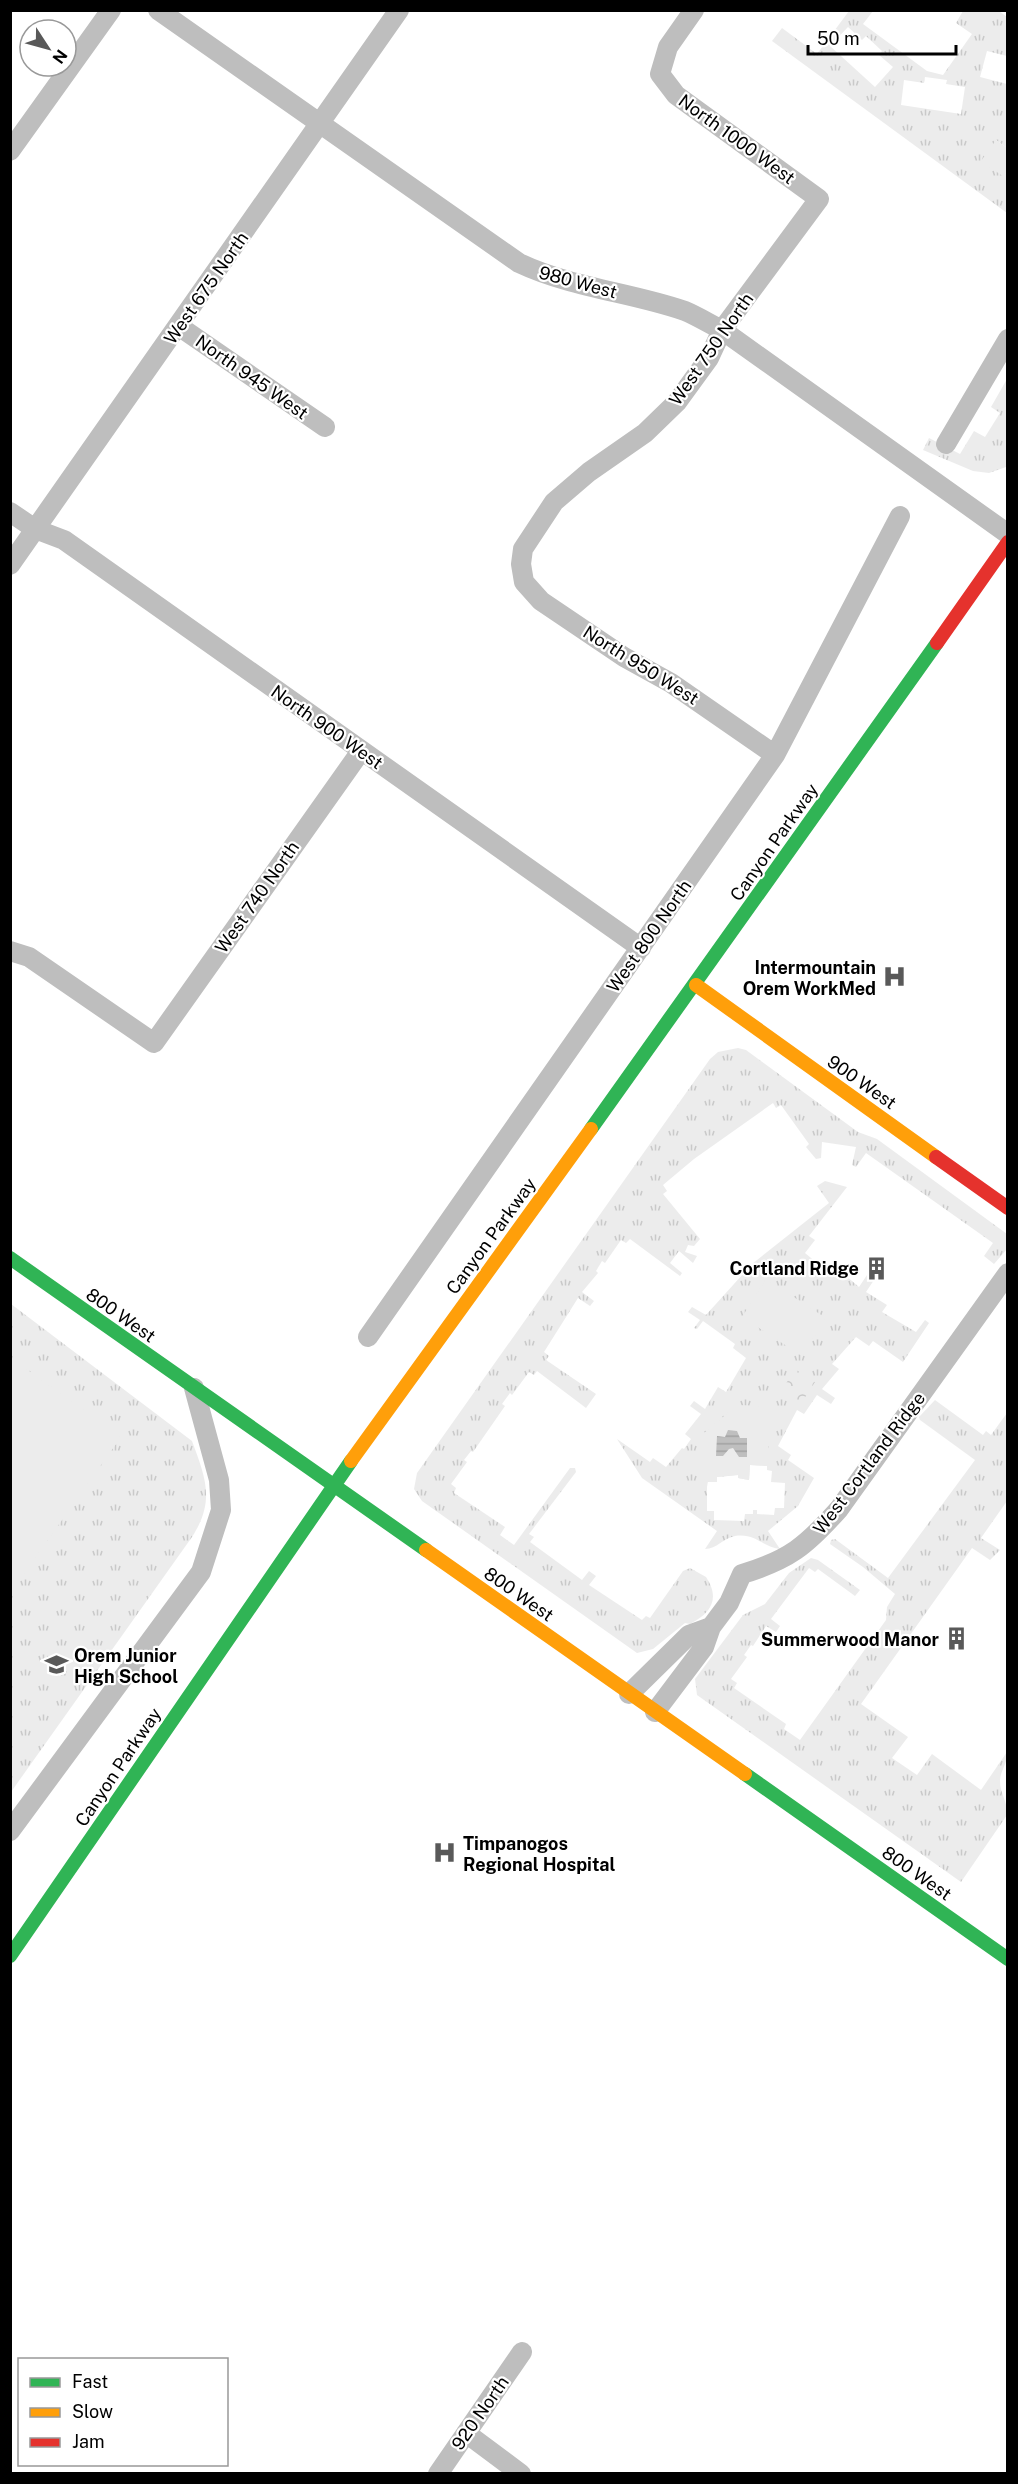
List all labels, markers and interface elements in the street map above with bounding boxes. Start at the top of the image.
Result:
north arrow [18,18,78,78]
scale bar [808,18,956,56]
text: 50 m [817,28,860,49]
text: N [48,46,71,67]
street label: North 1000 West [675,90,799,188]
street label: West 675 North [160,228,252,348]
street label: 980 West [537,262,619,302]
street label: West 750 North [664,289,758,409]
street label: North 945 West [192,330,312,424]
street label: North 950 West [579,621,703,709]
street label: North 900 West [267,681,387,773]
street label: Canyon Parkway [726,779,823,905]
street label: West 740 North [211,837,303,957]
street label: West 800 North [602,876,696,996]
place label: Intermountain Orem WorkMed [743,957,876,999]
hospital icon: Intermountain Orem WorkMed [881,964,907,990]
street label: 900 West [823,1051,901,1113]
street label: Canyon Parkway [442,1174,540,1298]
building icon: Cortland Ridge [864,1255,890,1281]
place label: Cortland Ridge [730,1258,859,1279]
street label: 800 West [82,1284,160,1346]
street label: West Cortland Ridge [809,1388,929,1538]
street label: 800 West [480,1563,558,1625]
building icon: Summerwood Manor [944,1626,970,1652]
place label: Summerwood Manor [761,1629,940,1650]
place label: Orem Junior High School [74,1645,178,1687]
school or university icon: Orem Junior High School [43,1652,69,1678]
street label: Canyon Parkway [71,1703,166,1830]
place label: Timpanogos Regional Hospital [463,1833,616,1875]
hospital icon: Timpanogos Regional Hospital [432,1840,458,1866]
street label: 800 West [878,1842,956,1904]
legend [18,2358,228,2466]
text: Fast [72,2371,108,2392]
street label: 920 North [447,2372,513,2454]
text: Slow [72,2401,113,2422]
text: Jam [72,2431,105,2452]

